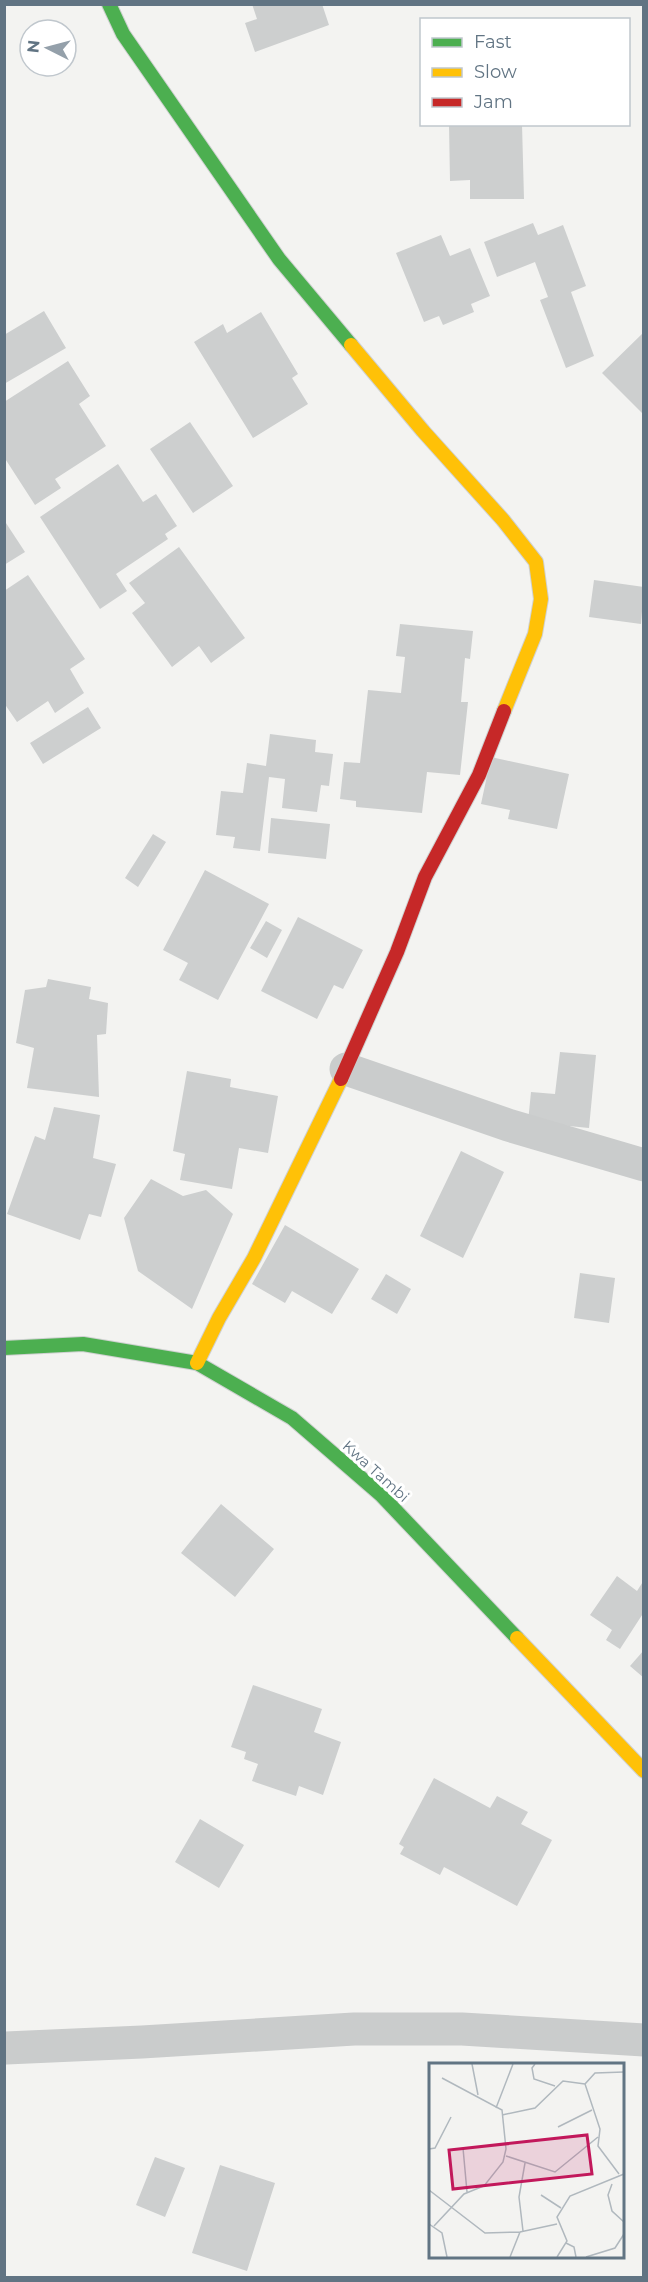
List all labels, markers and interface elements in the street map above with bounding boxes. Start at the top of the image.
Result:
north arrow [18,18,78,78]
legend [420,18,630,126]
text: Fast [474,31,512,53]
text: N [23,39,44,54]
text: Slow [474,61,517,83]
text: Jam [473,91,513,113]
street label: Kwa Tambi [339,1436,413,1506]
inset map [429,2063,624,2258]

